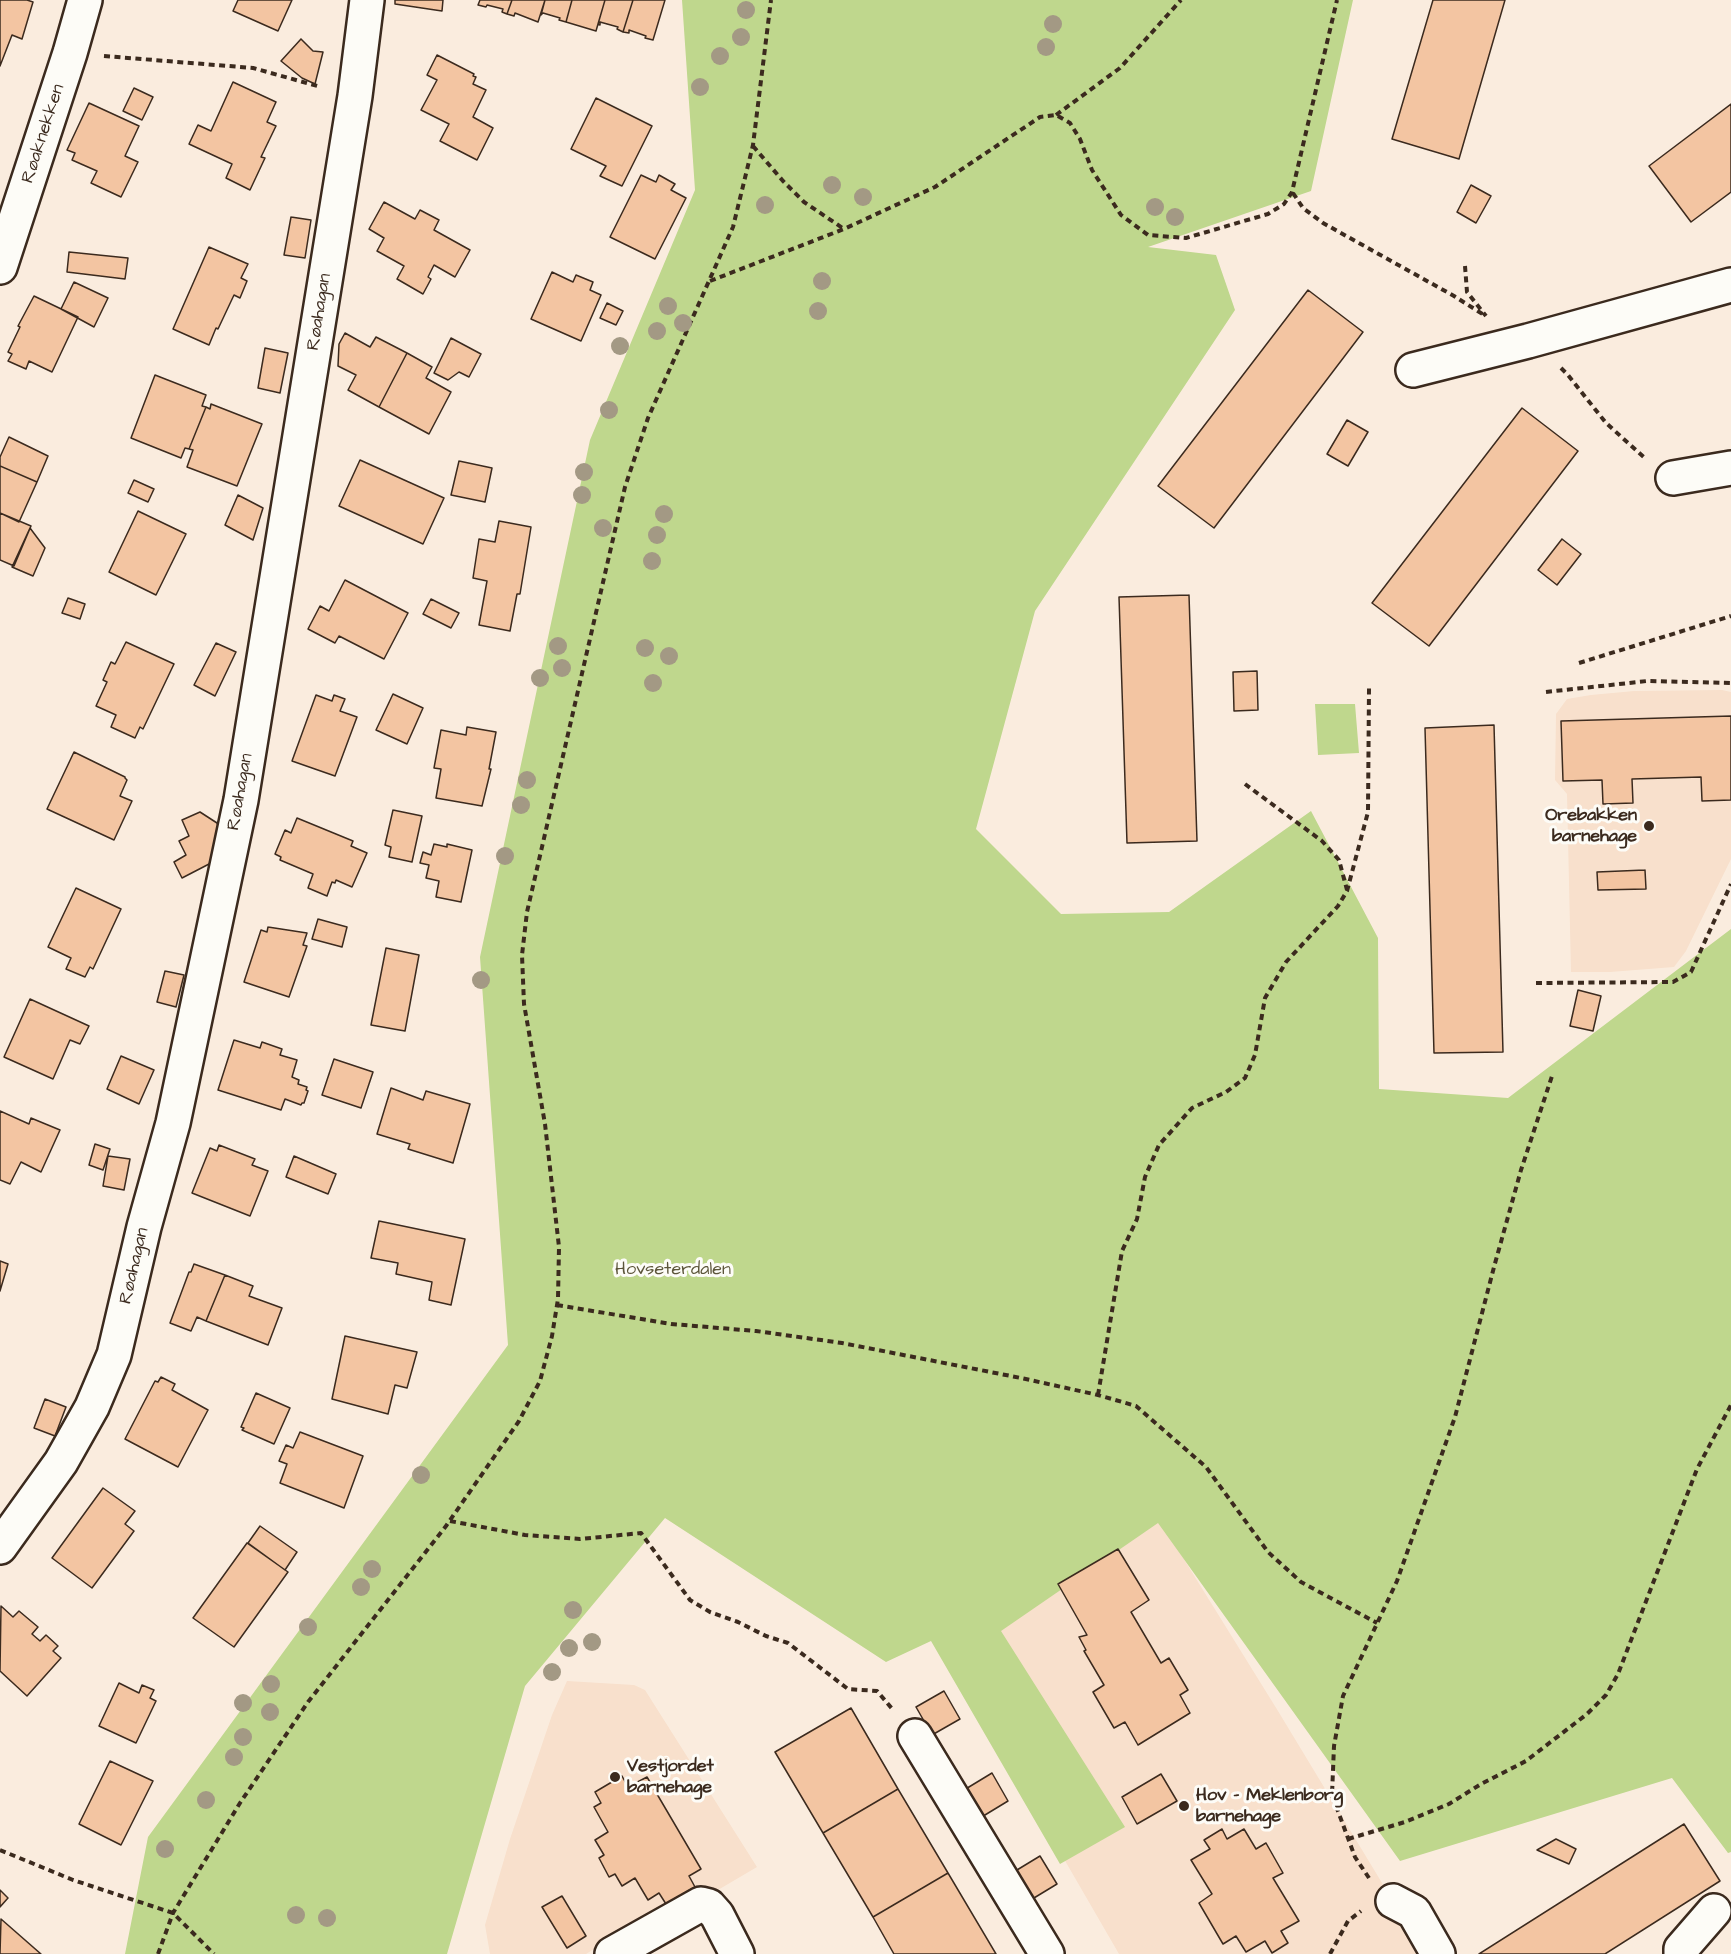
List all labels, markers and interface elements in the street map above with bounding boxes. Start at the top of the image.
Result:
street label: Røaknekken [18,82,70,186]
street label: Røahagan [303,272,337,352]
street label: Røahagan [224,752,258,832]
place label: Orebakken barnehage [1545,805,1637,848]
marker: Orebakken barnehage [1642,819,1656,833]
street label: Røahagan [116,1226,154,1306]
park label: Hovseterdalen [615,1259,731,1281]
place label: Vestjordet barnehage [627,1756,714,1798]
marker: Vestjordet barnehage [608,1770,622,1784]
place label: Hov - Meklenborg barnehage [1196,1785,1343,1828]
marker: Hov - Meklenborg barnehage [1177,1799,1191,1813]

